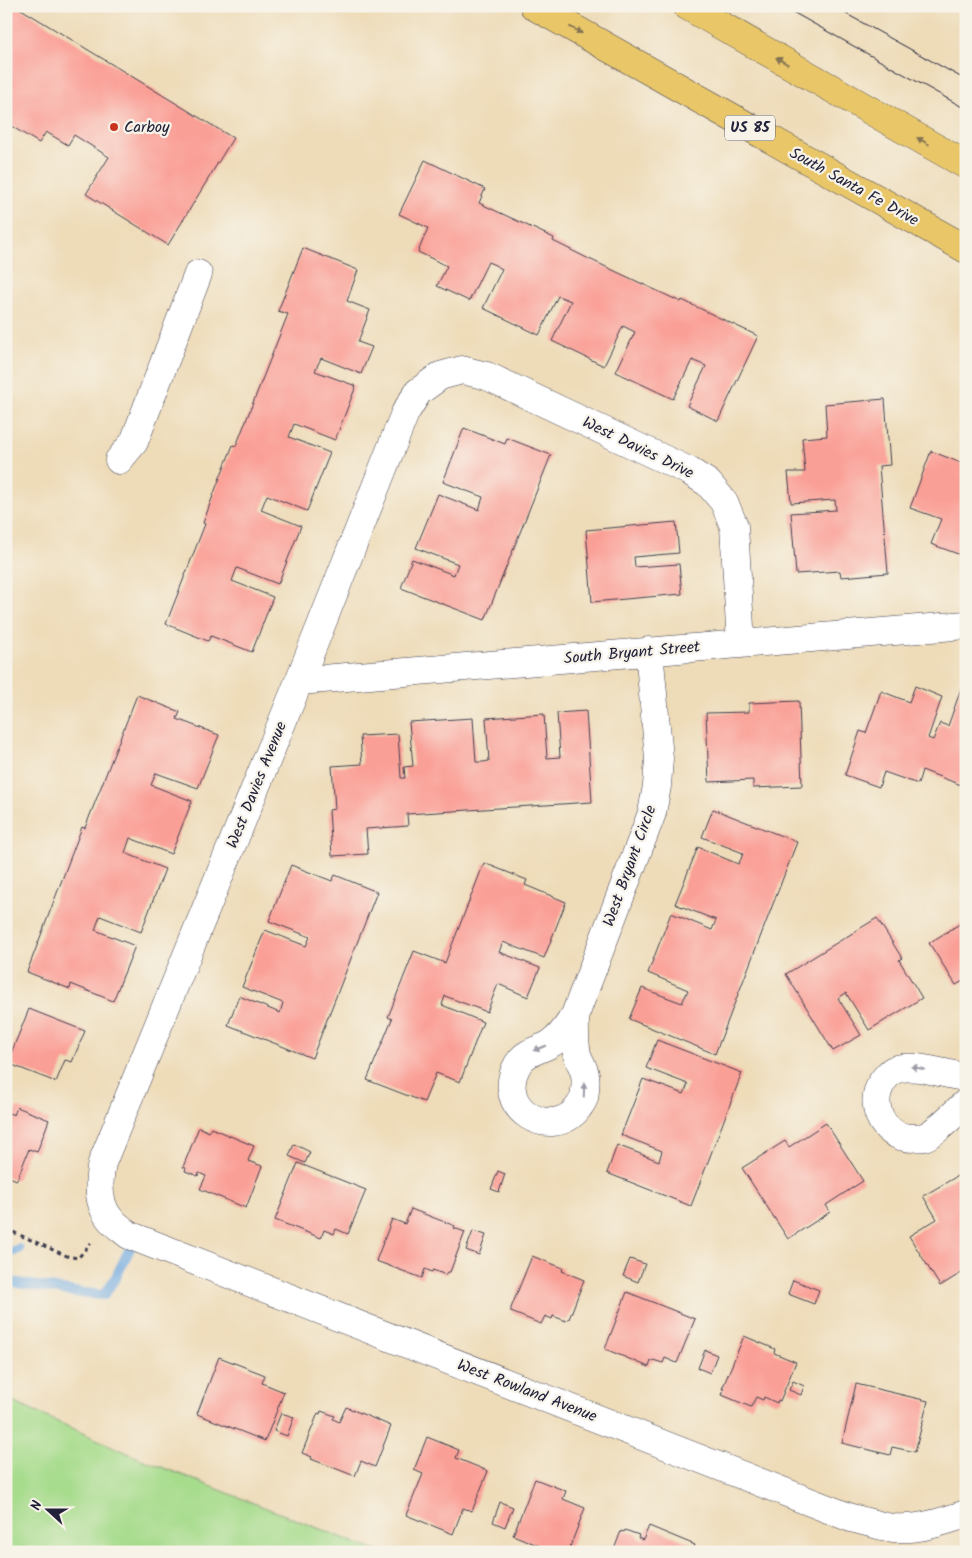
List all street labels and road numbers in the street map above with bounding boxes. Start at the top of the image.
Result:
road number: US 85 [725,116,775,140]
street label: South Santa Fe Drive [785,141,923,233]
street label: West Davies Drive [578,410,698,486]
street label: South Bryant Street [563,635,702,671]
street label: West Davies Avenue [220,718,294,852]
street label: West Bryant Circle [596,802,664,930]
street label: West Rowland Avenue [453,1353,601,1429]

